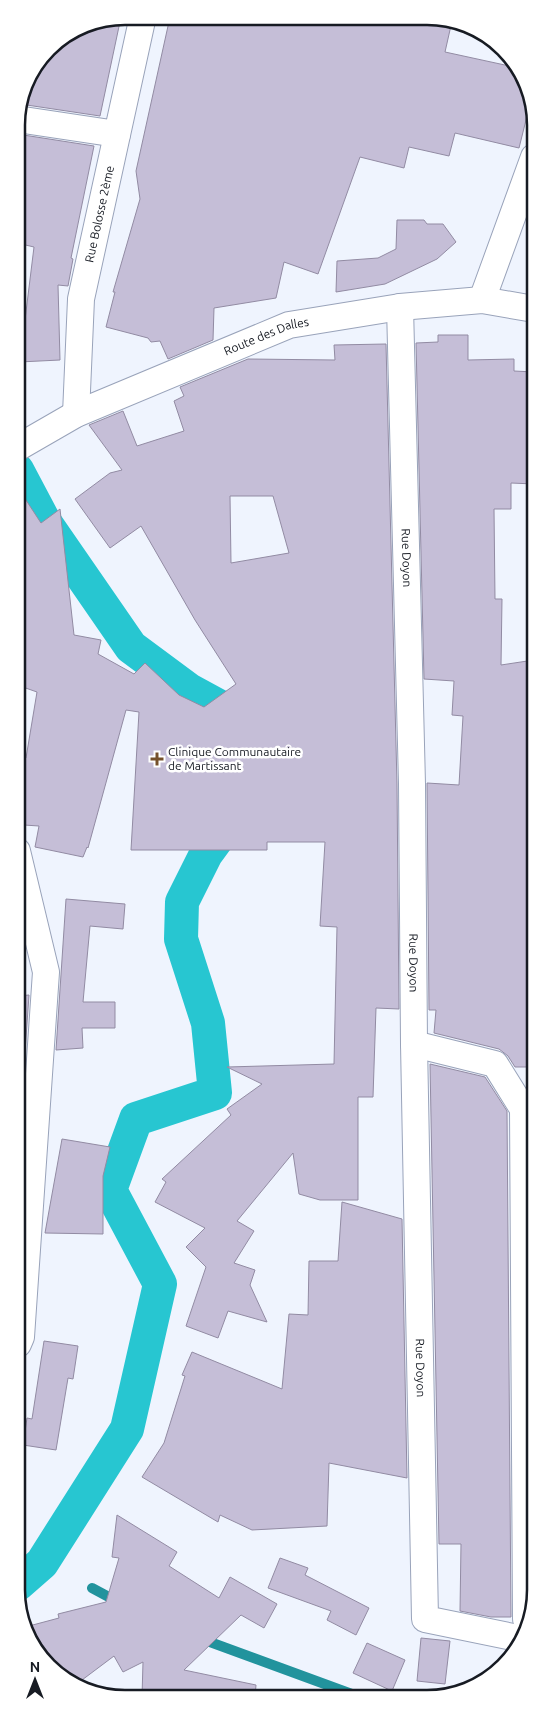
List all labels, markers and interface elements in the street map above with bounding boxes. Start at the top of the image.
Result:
street label: Rue Bolosse 2ème [82,164,116,264]
street label: Route des Dalles [222,315,310,357]
street label: Rue Doyon [400,528,414,587]
place label: Clinique Communautaire de Martissant [168,745,301,772]
marker: Clinique Communautaire de Martissant [150,752,164,766]
street label: Rue Doyon [407,933,421,992]
street label: Rue Doyon [414,1338,428,1397]
north arrow [10,1655,60,1705]
text: N [30,1659,40,1675]

